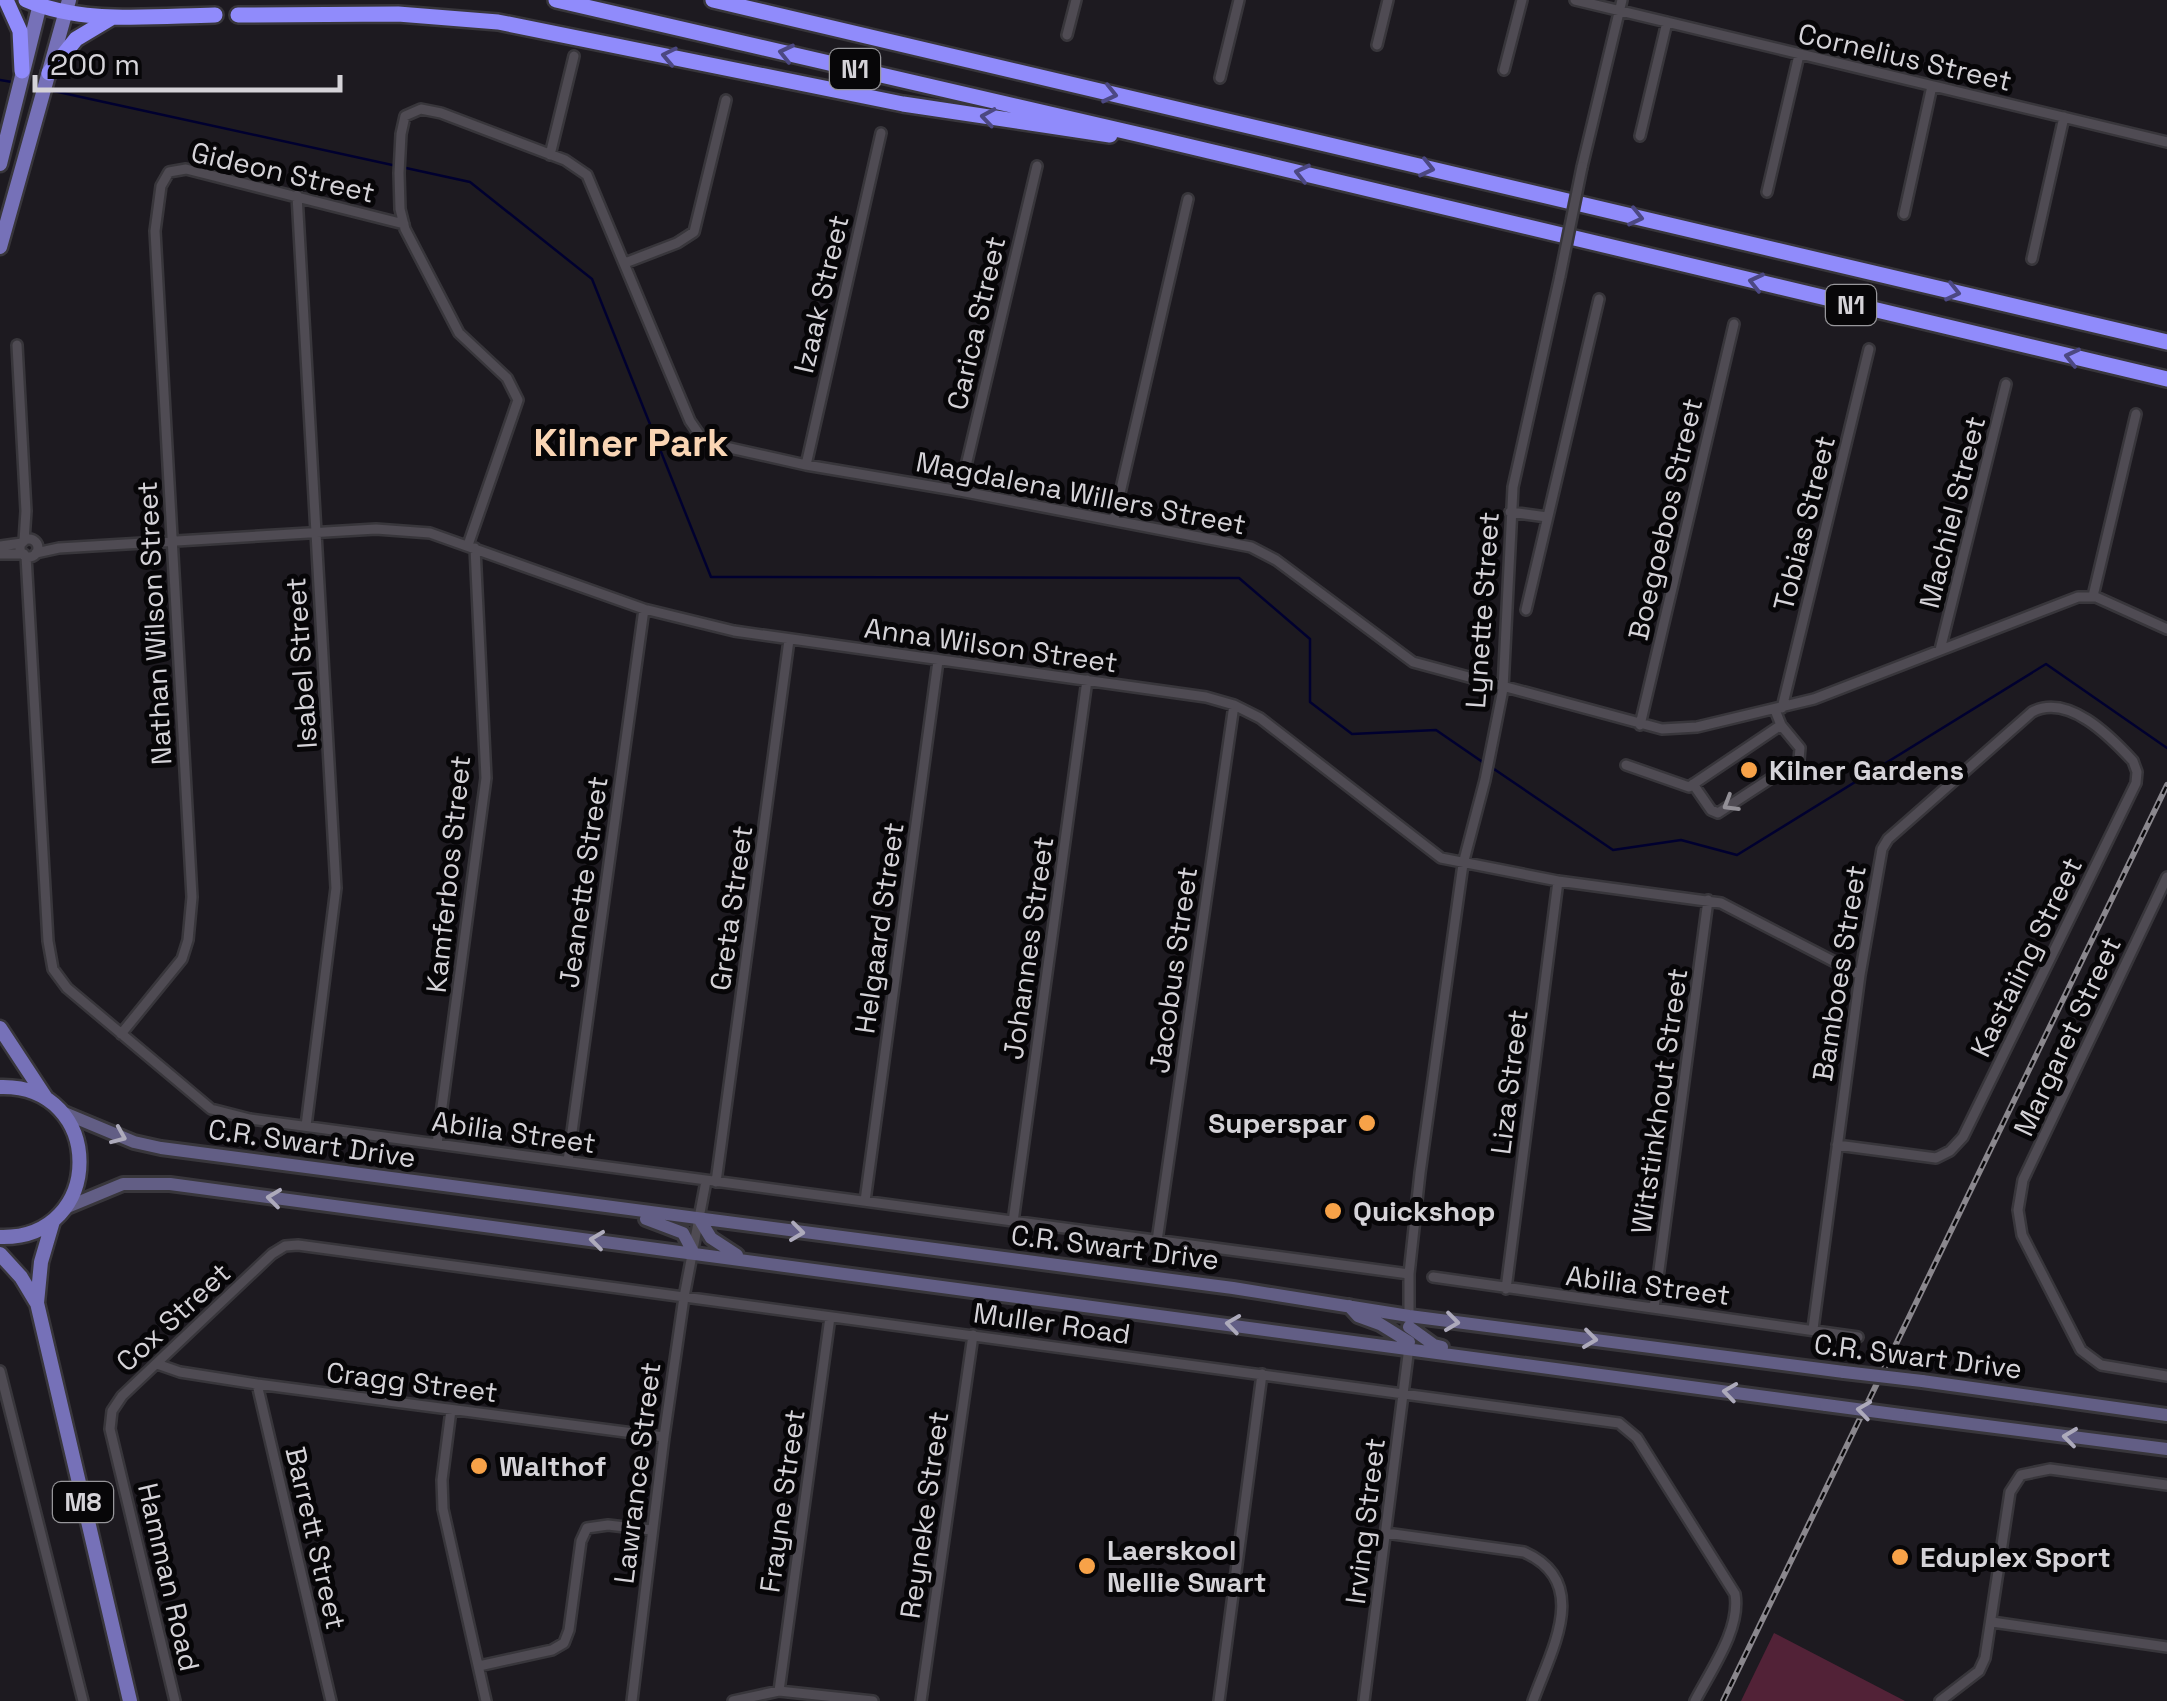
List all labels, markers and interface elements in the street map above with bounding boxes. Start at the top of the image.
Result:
street label: Cornelius Street [1795,15,2015,99]
scale bar [35,30,340,92]
one-way arrow [778,44,795,65]
text: 200 m [50,45,140,84]
one-way arrow [661,47,678,68]
road number: N1 [830,49,880,89]
one-way arrow [1101,82,1118,103]
one-way arrow [980,107,996,128]
street label: Gideon Street [188,133,378,211]
one-way arrow [1418,156,1435,177]
one-way arrow [1294,164,1311,185]
one-way arrow [1627,205,1644,226]
street label: Izaak Street [785,211,857,377]
street label: Carica Street [939,233,1013,413]
one-way arrow [1748,273,1765,294]
one-way arrow [1944,280,1961,301]
road number: N1 [1826,285,1876,325]
one-way arrow [2064,348,2081,369]
street label: Boegoebos Street [1620,395,1710,643]
street label: Machiel Street [1911,412,1993,612]
district label: Kilner Park [533,419,729,467]
street label: Tobias Street [1765,432,1843,614]
street label: Magdalena Willers Street [913,443,1249,543]
street label: Nathan Wilson Street [129,480,179,766]
street label: Lynette Street [1457,510,1507,710]
street label: Isabel Street [277,576,325,750]
street label: Anna Wilson Street [862,609,1120,681]
place label: Kilner Gardens [1769,752,1964,788]
street label: Kamferbos Street [418,753,478,995]
marker: Kilner Gardens [1738,759,1760,781]
street label: Jeanette Street [550,774,616,990]
one-way arrow [1723,792,1741,811]
street label: Helgaard Street [846,820,912,1036]
street label: Greta Street [702,823,760,993]
street label: Johannes Street [995,834,1061,1062]
street label: Kastaiing Street [1962,851,2090,1063]
street label: Bamboes Street [1804,862,1874,1084]
street label: Jacobus Street [1141,864,1205,1076]
street label: Margaret Street [2005,930,2129,1142]
street label: Witstinkhout Street [1623,966,1695,1236]
street label: Liza Street [1482,1008,1536,1156]
street label: Abilia Street [430,1103,598,1161]
place label: Superspar [1208,1105,1347,1141]
street label: C.R. Swart Drive [206,1111,418,1175]
marker: Superspar [1356,1112,1378,1134]
one-way arrow [109,1124,127,1144]
one-way arrow [266,1188,283,1209]
place label: Quickshop [1353,1193,1495,1229]
marker: Quickshop [1322,1200,1344,1222]
street label: C.R. Swart Drive [1009,1216,1221,1278]
one-way arrow [788,1221,805,1242]
one-way arrow [588,1230,605,1251]
street label: Cox Street [108,1255,238,1379]
street label: Abilia Street [1564,1257,1732,1313]
street label: Muller Road [971,1294,1133,1352]
one-way arrow [1443,1310,1460,1331]
one-way arrow [1224,1314,1241,1335]
street label: C.R. Swart Drive [1812,1325,2024,1387]
one-way arrow [1583,1328,1599,1349]
street label: Cragg Street [324,1354,500,1410]
street label: Lawrance Street [606,1360,668,1586]
one-way arrow [1722,1382,1738,1403]
one-way arrow [1856,1400,1872,1421]
street label: Frayne Street [751,1407,813,1595]
street label: Reyneke Street [892,1409,956,1621]
one-way arrow [2062,1427,2079,1448]
street label: Irving Street [1337,1436,1393,1606]
street label: Barrett Street [277,1443,355,1633]
place label: Walthof [499,1448,607,1484]
marker: Walthof [468,1455,490,1477]
street label: Hamman Road [130,1479,208,1675]
road number: M8 [53,1482,113,1522]
place label: Laerskool Nellie Swart [1107,1532,1267,1600]
place label: Eduplex Sport [1920,1539,2111,1575]
marker: Eduplex Sport [1889,1546,1911,1568]
marker: Laerskool Nellie Swart [1076,1555,1098,1577]

